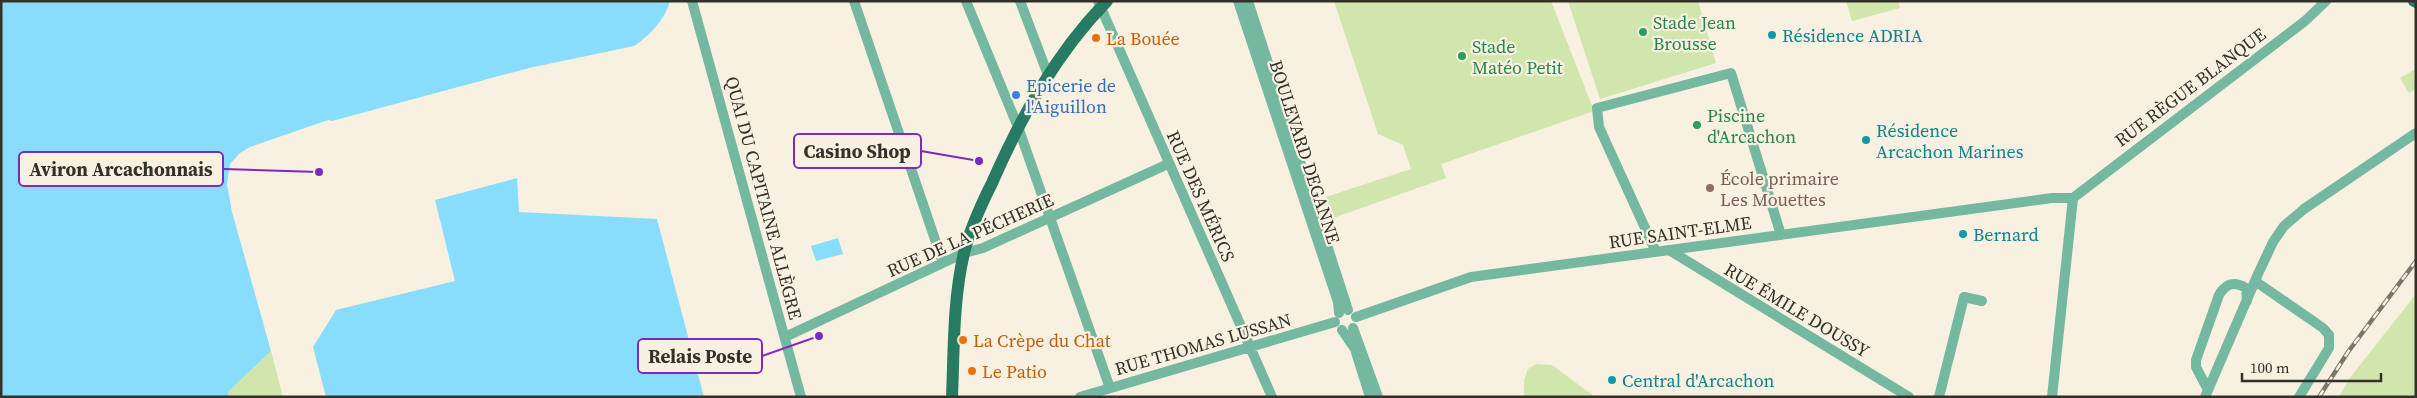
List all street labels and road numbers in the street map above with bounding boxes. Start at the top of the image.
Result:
street label: RUE RÈGUE BLANQUE [2109,22,2271,152]
street label: BOULEVARD DEGANNE [1263,57,1347,247]
street label: QUAI DU CAPITAINE ALLÈGRE [719,74,809,323]
street label: RUE DES MÉRICS [1161,126,1241,266]
street label: RUE DE LA PÉCHERIE [883,187,1057,283]
street label: RUE SAINT-ELME [1607,210,1753,254]
street label: RUE ÉMILE DOUSSY [1720,257,1875,364]
street label: RUE THOMAS LUSSAN [1112,307,1294,381]

